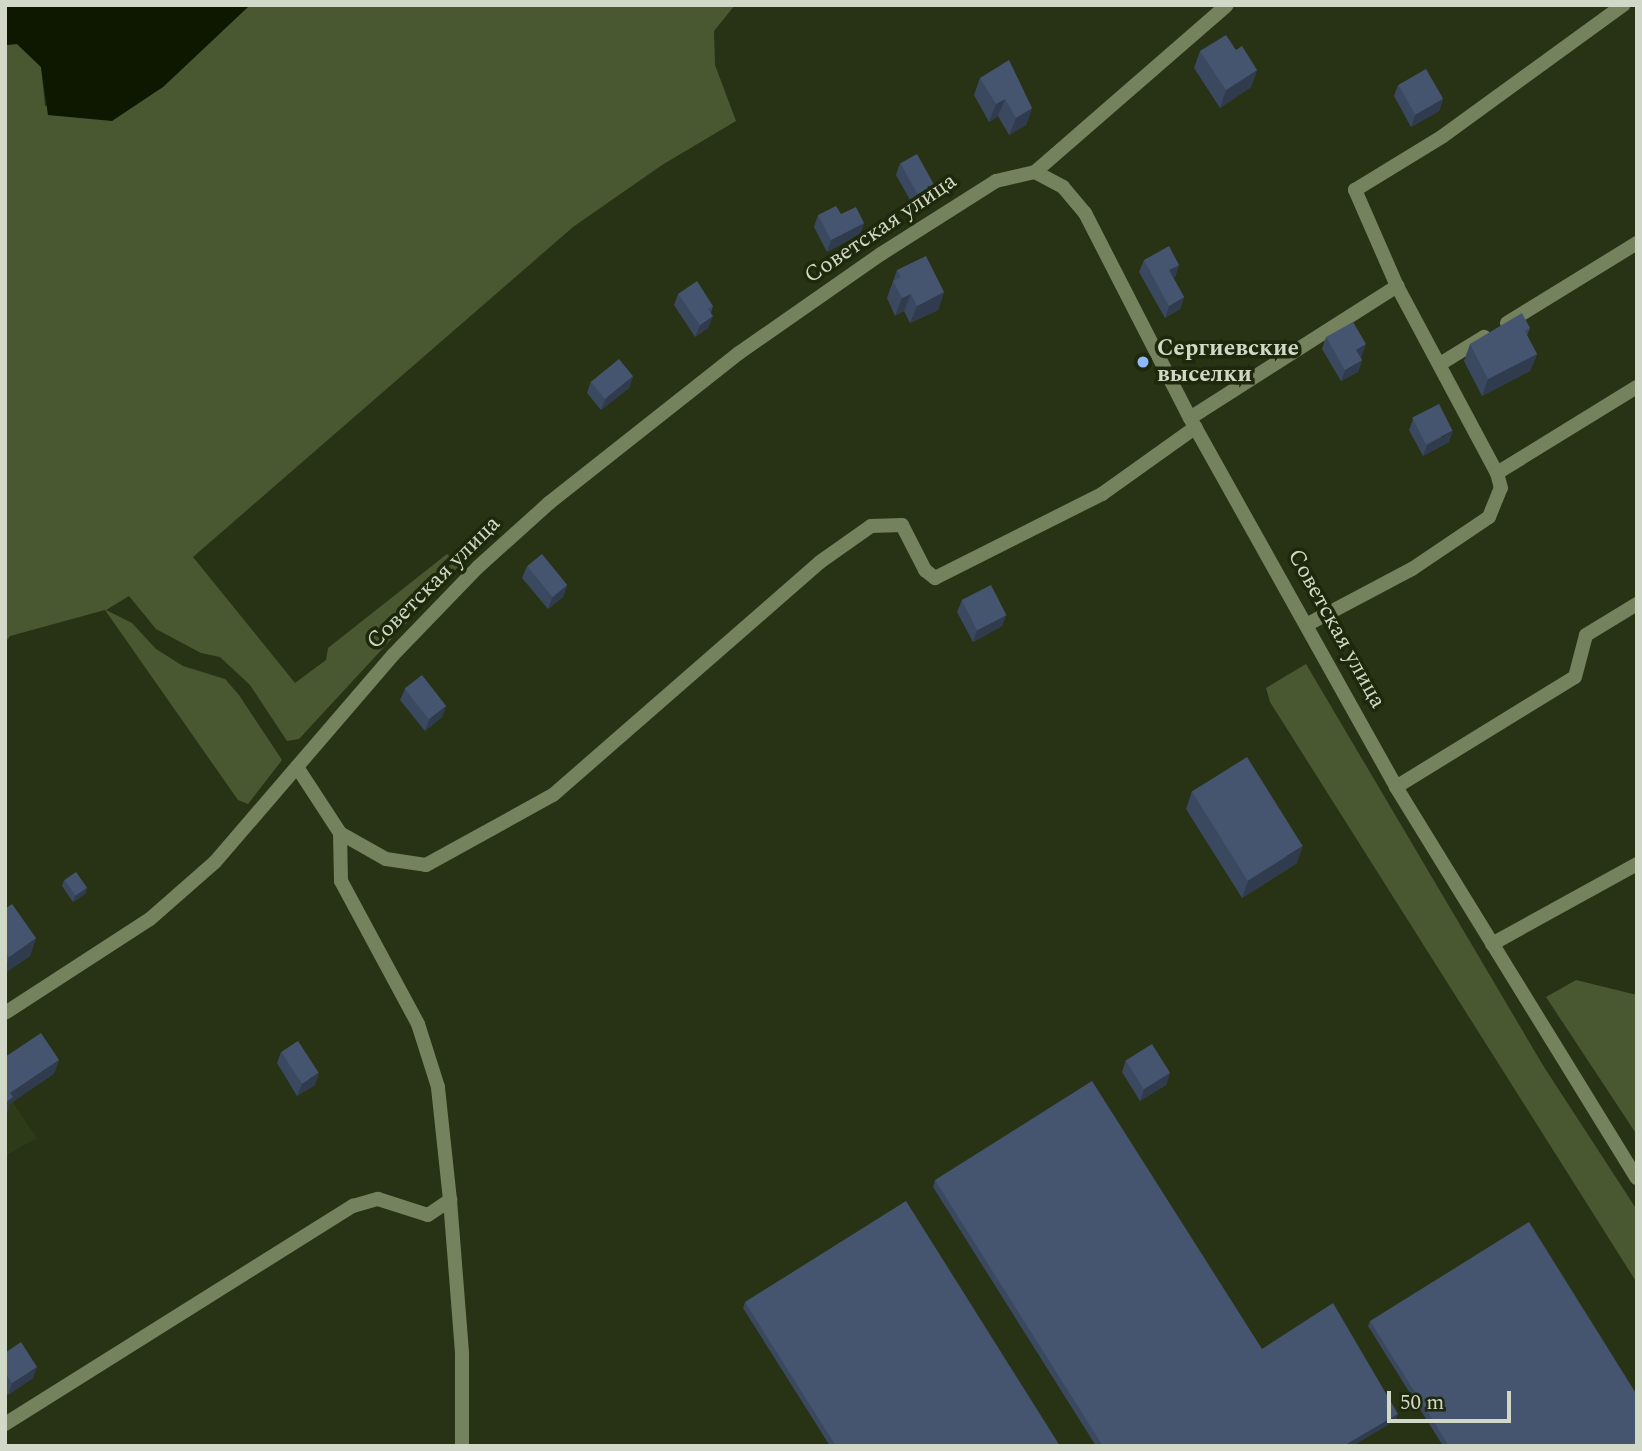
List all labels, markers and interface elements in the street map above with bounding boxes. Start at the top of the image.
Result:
street label: Советская улица [800,168,962,290]
place label: Сергиевские выселки [1157,335,1299,389]
marker: Сергиевские выселки [1135,354,1151,370]
street label: Советская улица [361,510,507,656]
street label: Советская улица [1281,545,1391,713]
scale bar [1390,1378,1514,1422]
text: 50 m [1400,1387,1444,1419]

